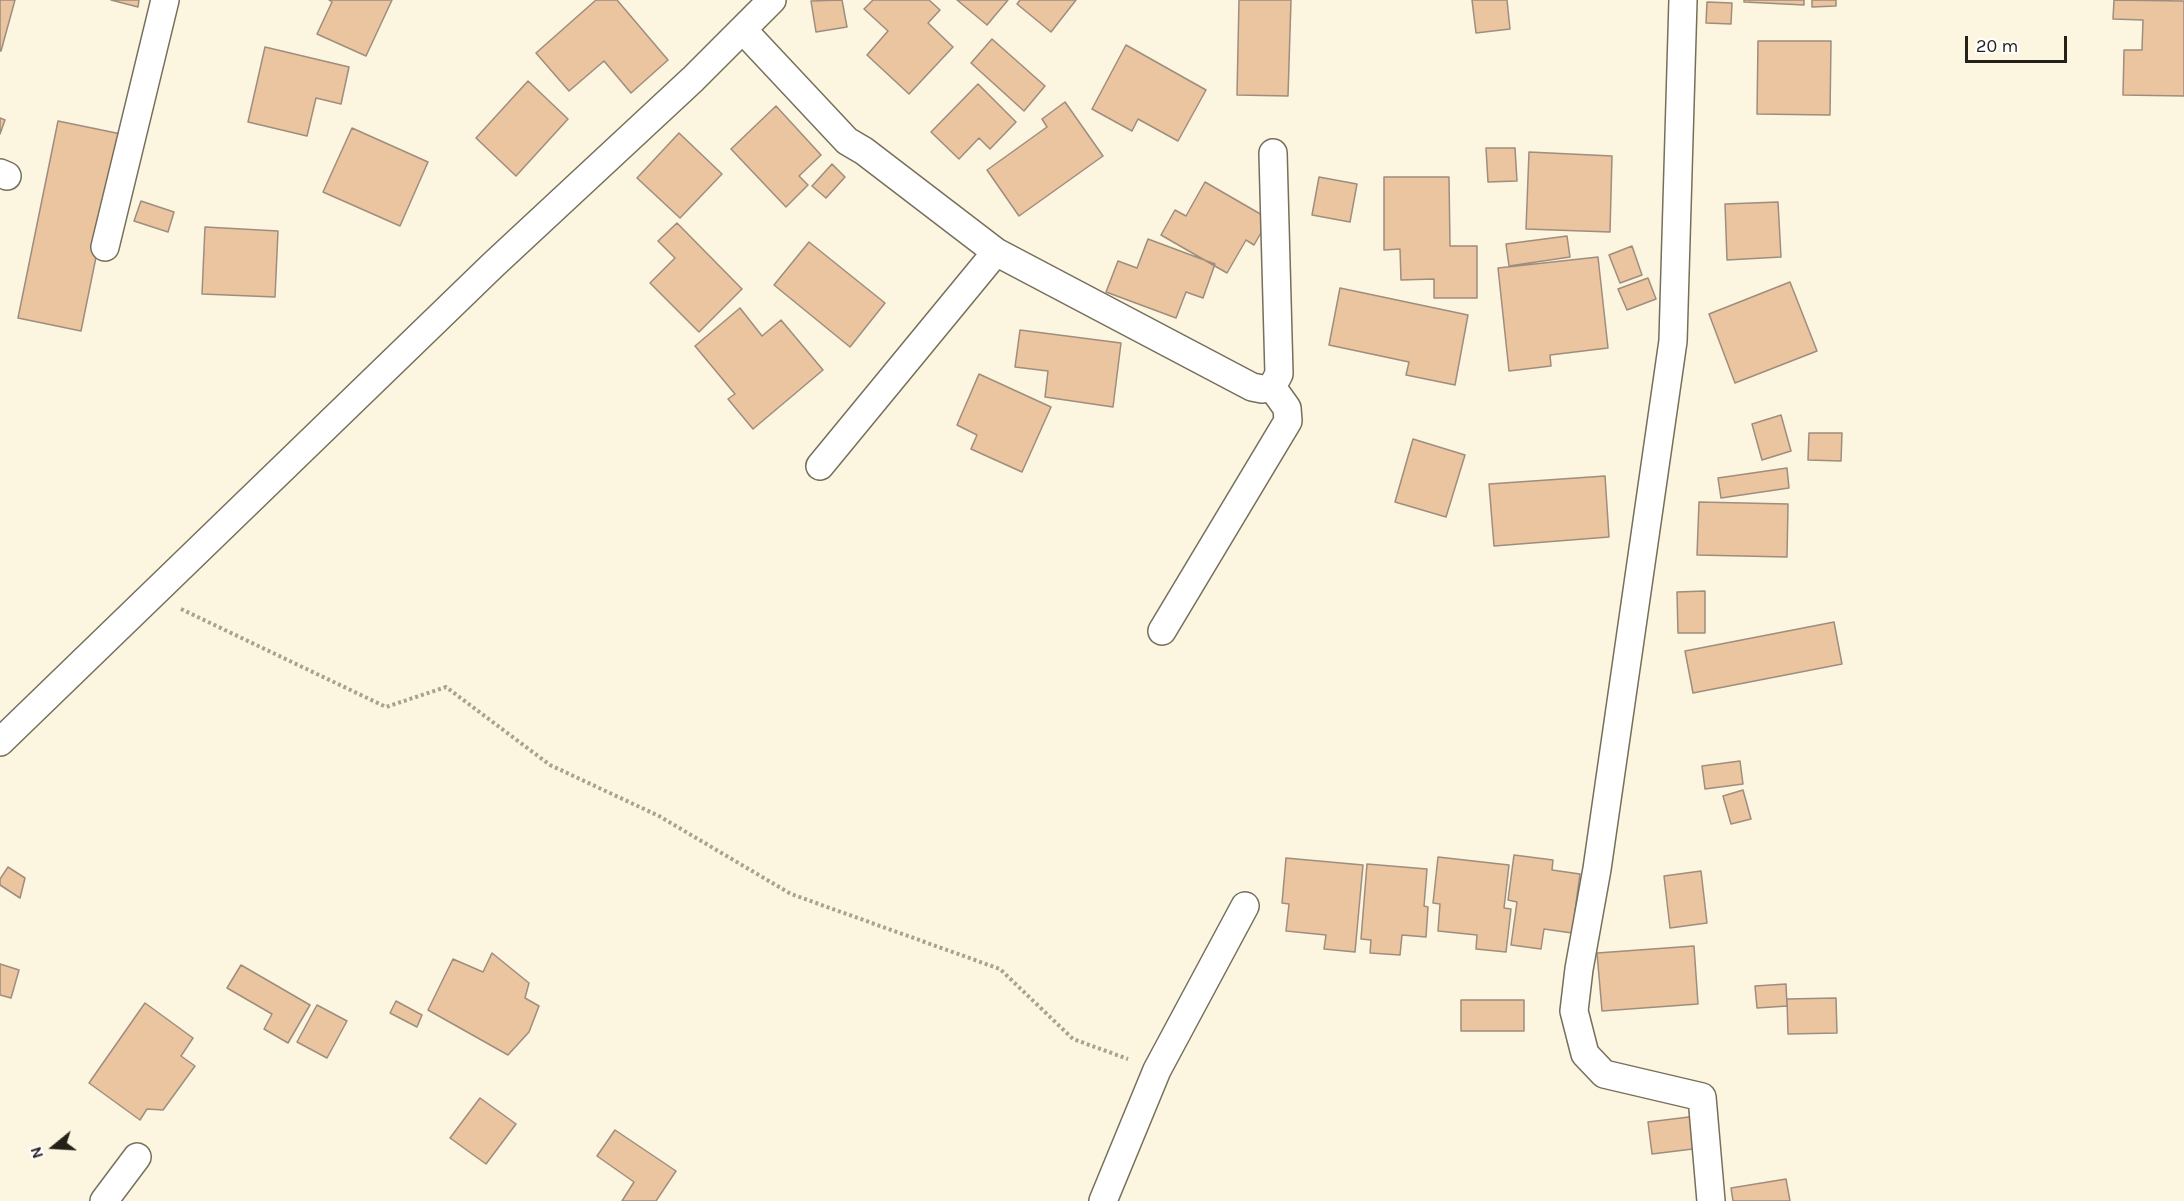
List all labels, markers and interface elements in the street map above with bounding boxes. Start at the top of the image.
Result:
scale bar [1968,24,2070,62]
text: 20 m [1976,35,2018,57]
north arrow [24,1117,84,1177]
text: N [26,1144,47,1161]

